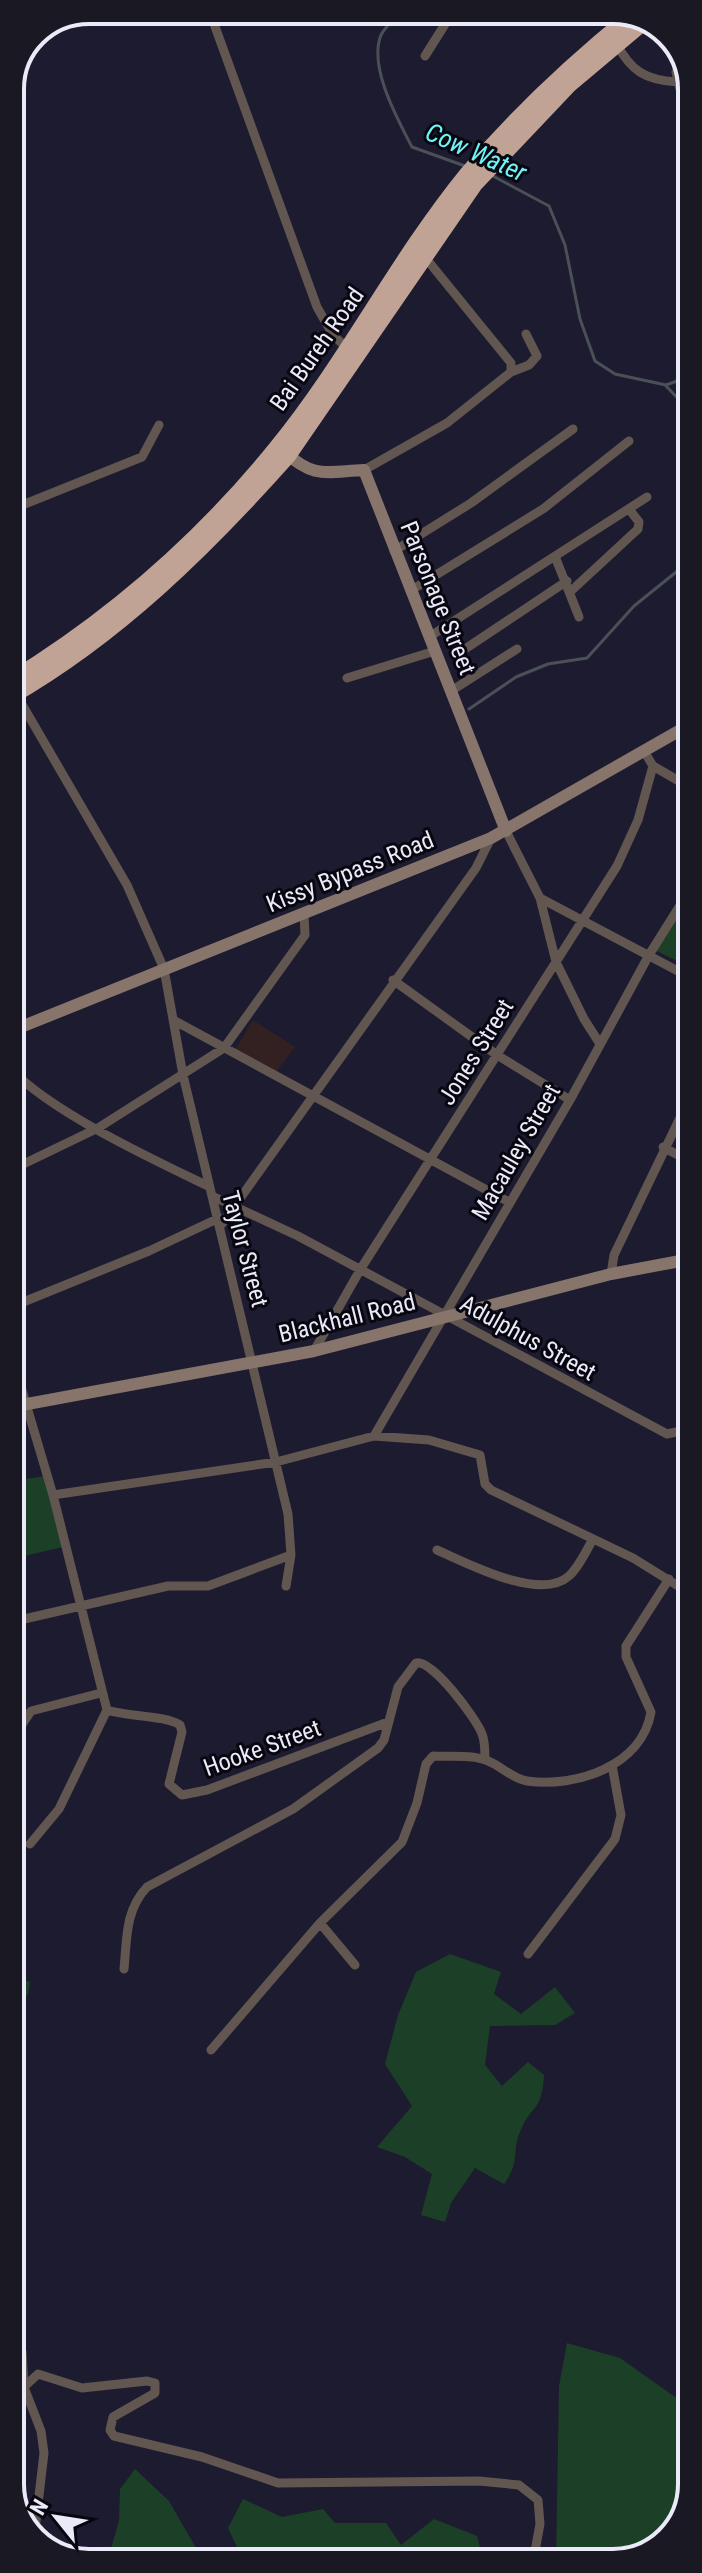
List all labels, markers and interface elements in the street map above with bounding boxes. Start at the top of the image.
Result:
water label: Cow Water [421,117,532,188]
street label: Bai Bureh Road [264,282,370,416]
street label: Parsonage Street [395,517,481,679]
street label: Kissy Bypass Road [262,826,438,918]
street label: Jones Street [433,994,519,1110]
street label: Macauley Street [466,1079,566,1225]
street label: Taylor Street [216,1188,274,1310]
street label: Blackhall Road [276,1288,418,1348]
street label: Adulphus Street [455,1289,601,1387]
street label: Hooke Street [200,1714,324,1782]
north arrow [16,2477,96,2557]
text: N [25,2495,53,2519]

